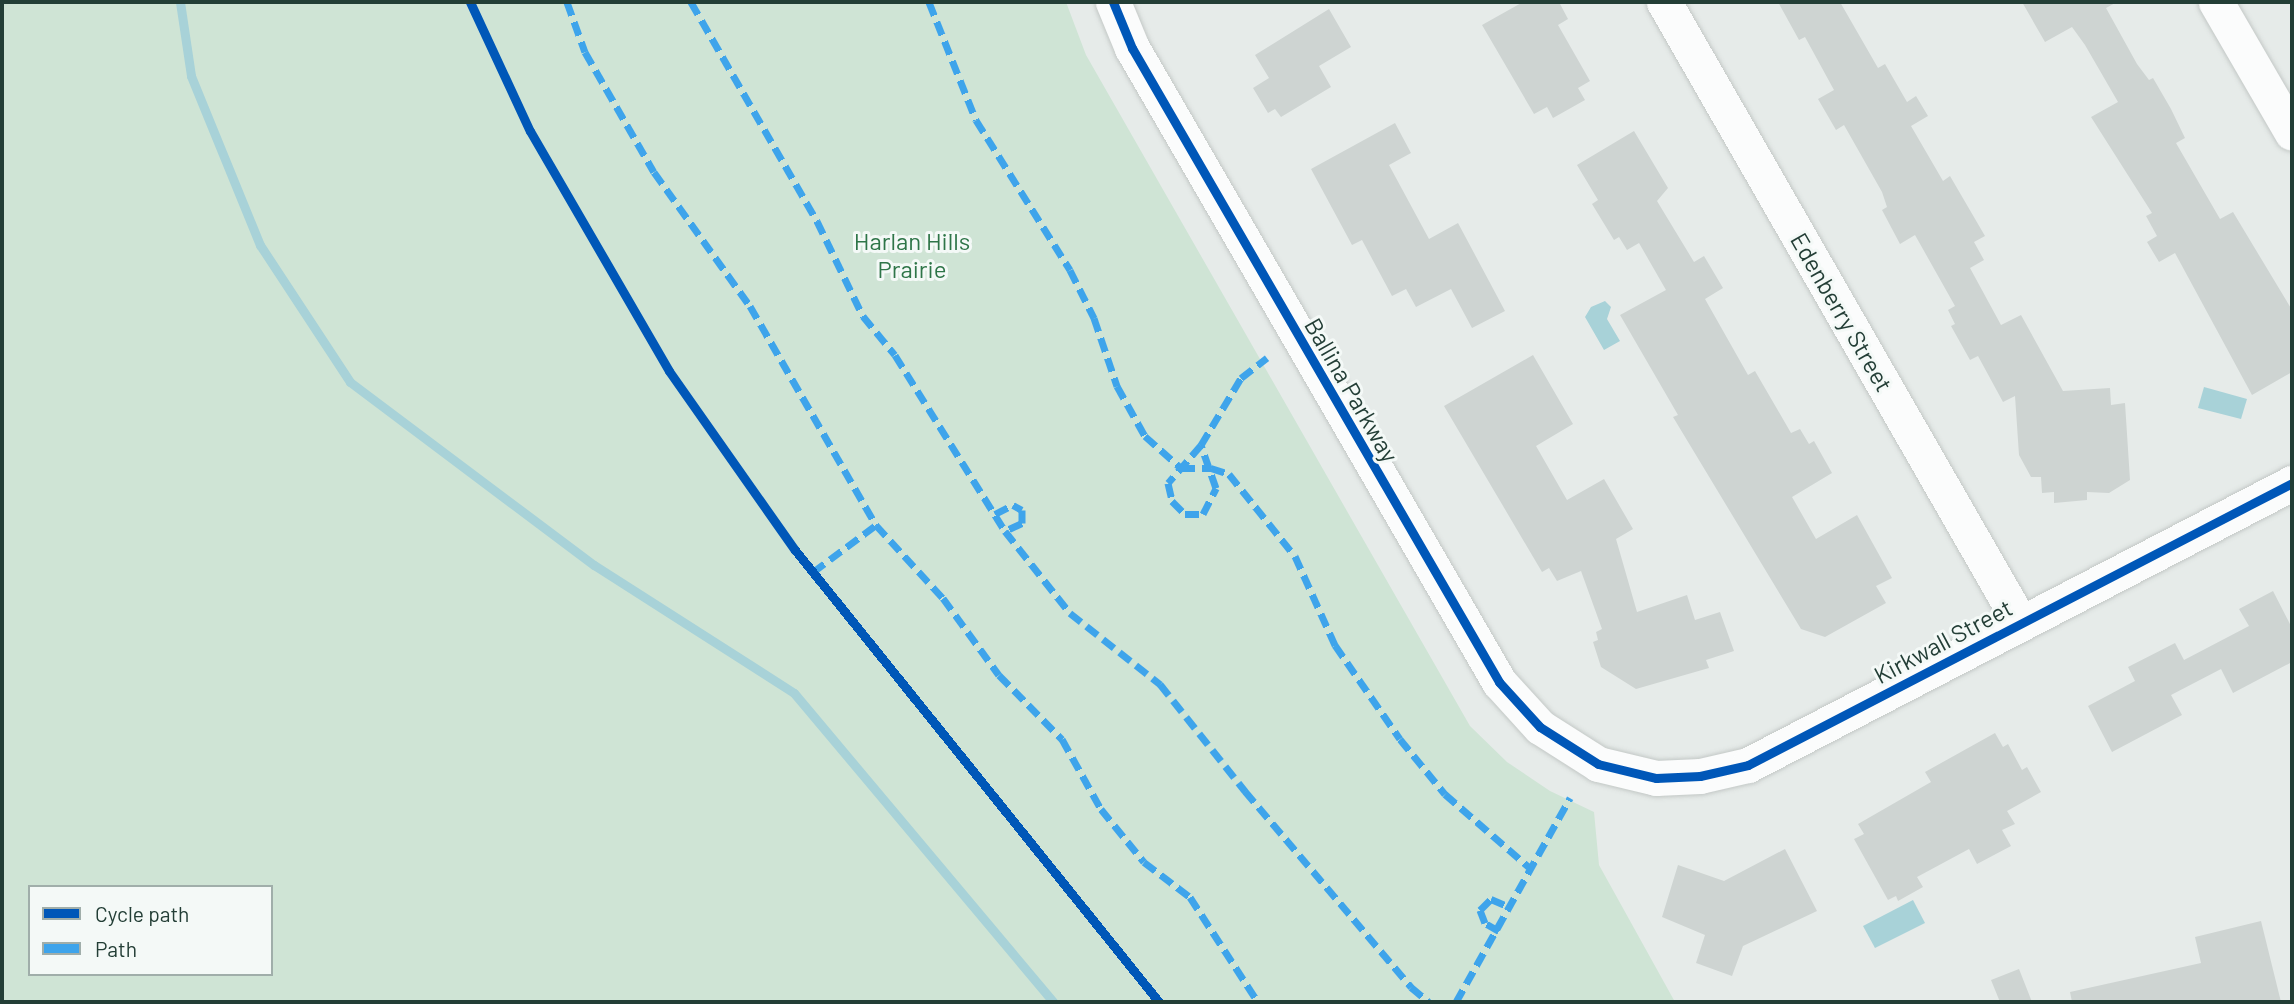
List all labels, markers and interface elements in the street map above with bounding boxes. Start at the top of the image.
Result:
park label: Harlan Hills Prairie [854,227,970,283]
street label: Edenberry Street [1785,227,1899,397]
street label: Ballina Parkway [1299,313,1405,467]
street label: Kirkwall Street [1869,593,2017,689]
legend [28,885,273,976]
text: Cycle path [95,901,189,926]
text: Path [95,936,137,961]

